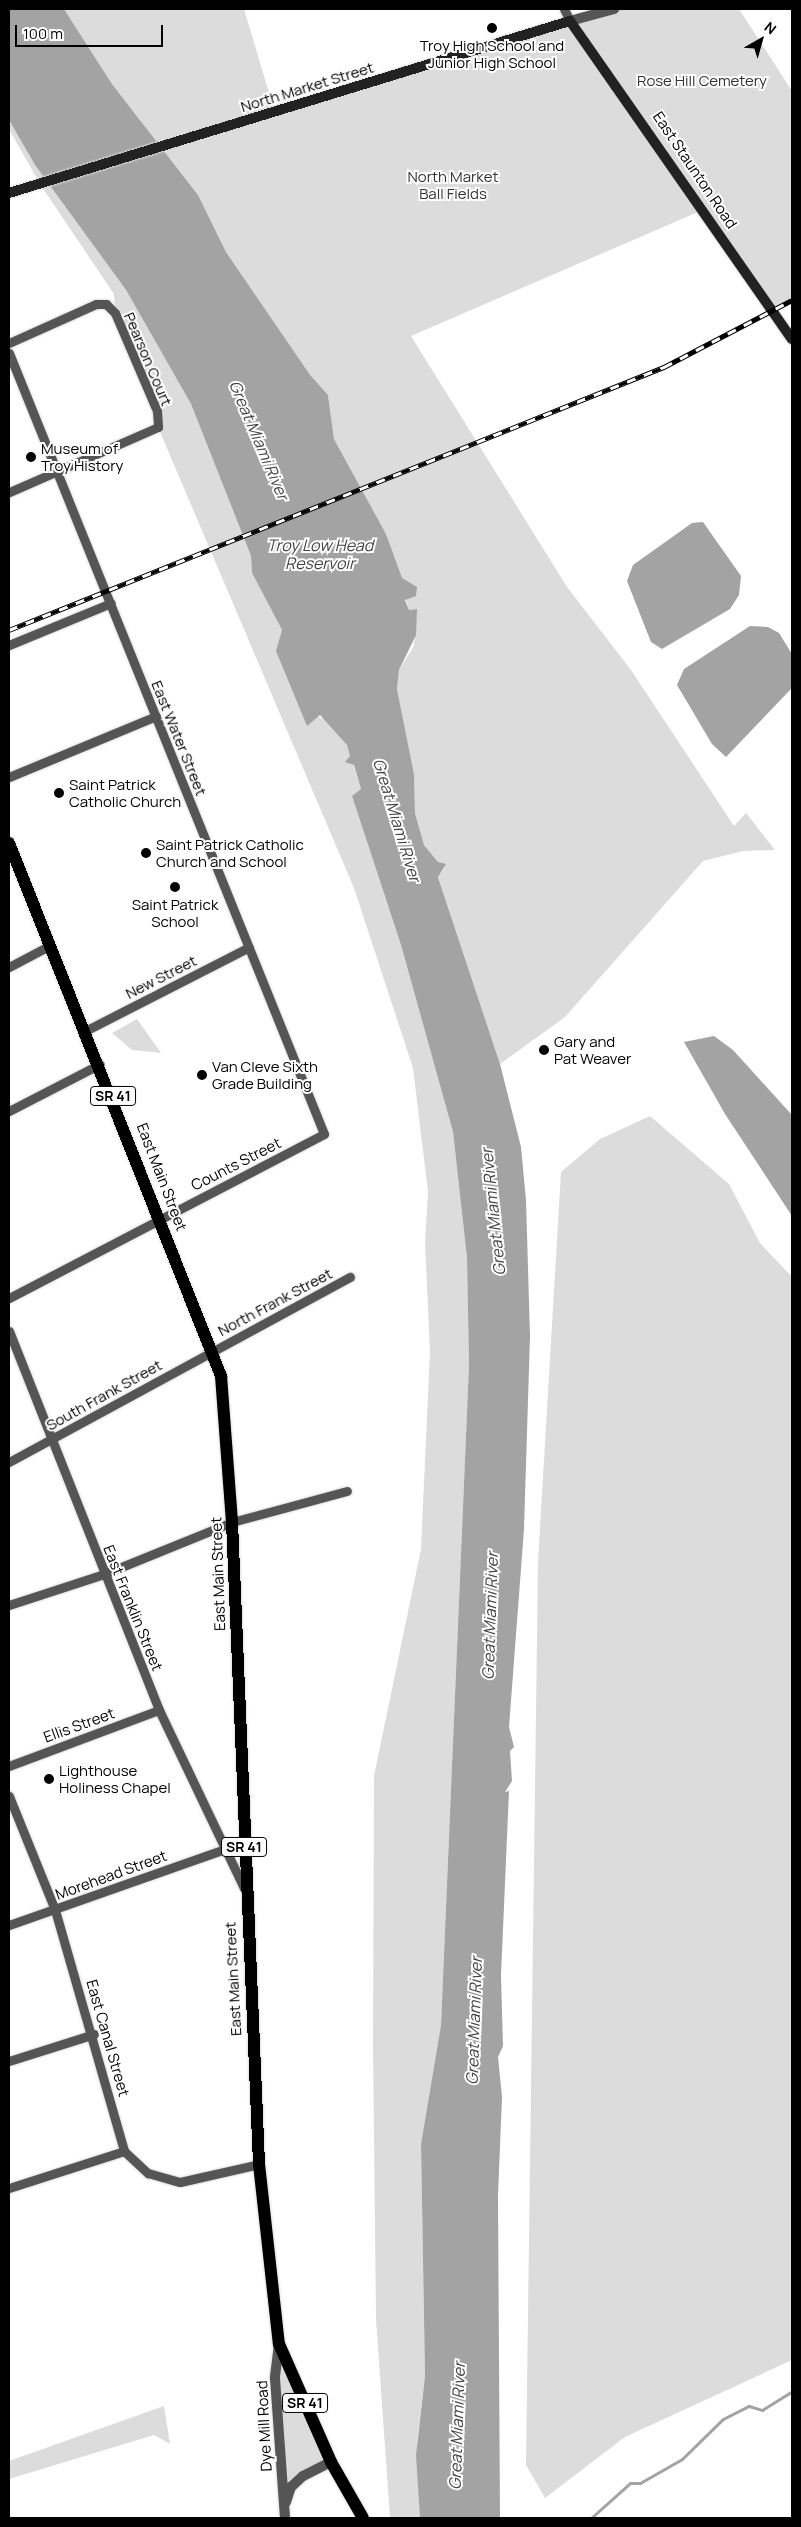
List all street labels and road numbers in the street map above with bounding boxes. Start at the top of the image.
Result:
street label: North Market Street [238,58,376,116]
street label: East Staunton Road [649,108,741,232]
street label: Pearson Court [120,310,176,408]
street label: East Water Street [148,678,210,798]
street label: New Street [122,951,200,1003]
road number: SR 41 [89,1084,137,1108]
street label: East Main Street [133,1120,191,1234]
street label: Counts Street [188,1134,284,1194]
street label: North Frank Street [215,1264,335,1340]
street label: South Frank Street [43,1356,165,1434]
street label: East Main Street [207,1517,229,1631]
street label: East Franklin Street [100,1542,166,1674]
street label: Ellis Street [41,1704,117,1746]
road number: SR 41 [220,1835,268,1858]
street label: Morehead Street [53,1846,169,1904]
street label: East Main Street [221,1922,245,2036]
street label: East Canal Street [83,1978,133,2098]
street label: Dye Mill Road [253,2380,275,2472]
road number: SR 41 [281,2392,329,2414]

